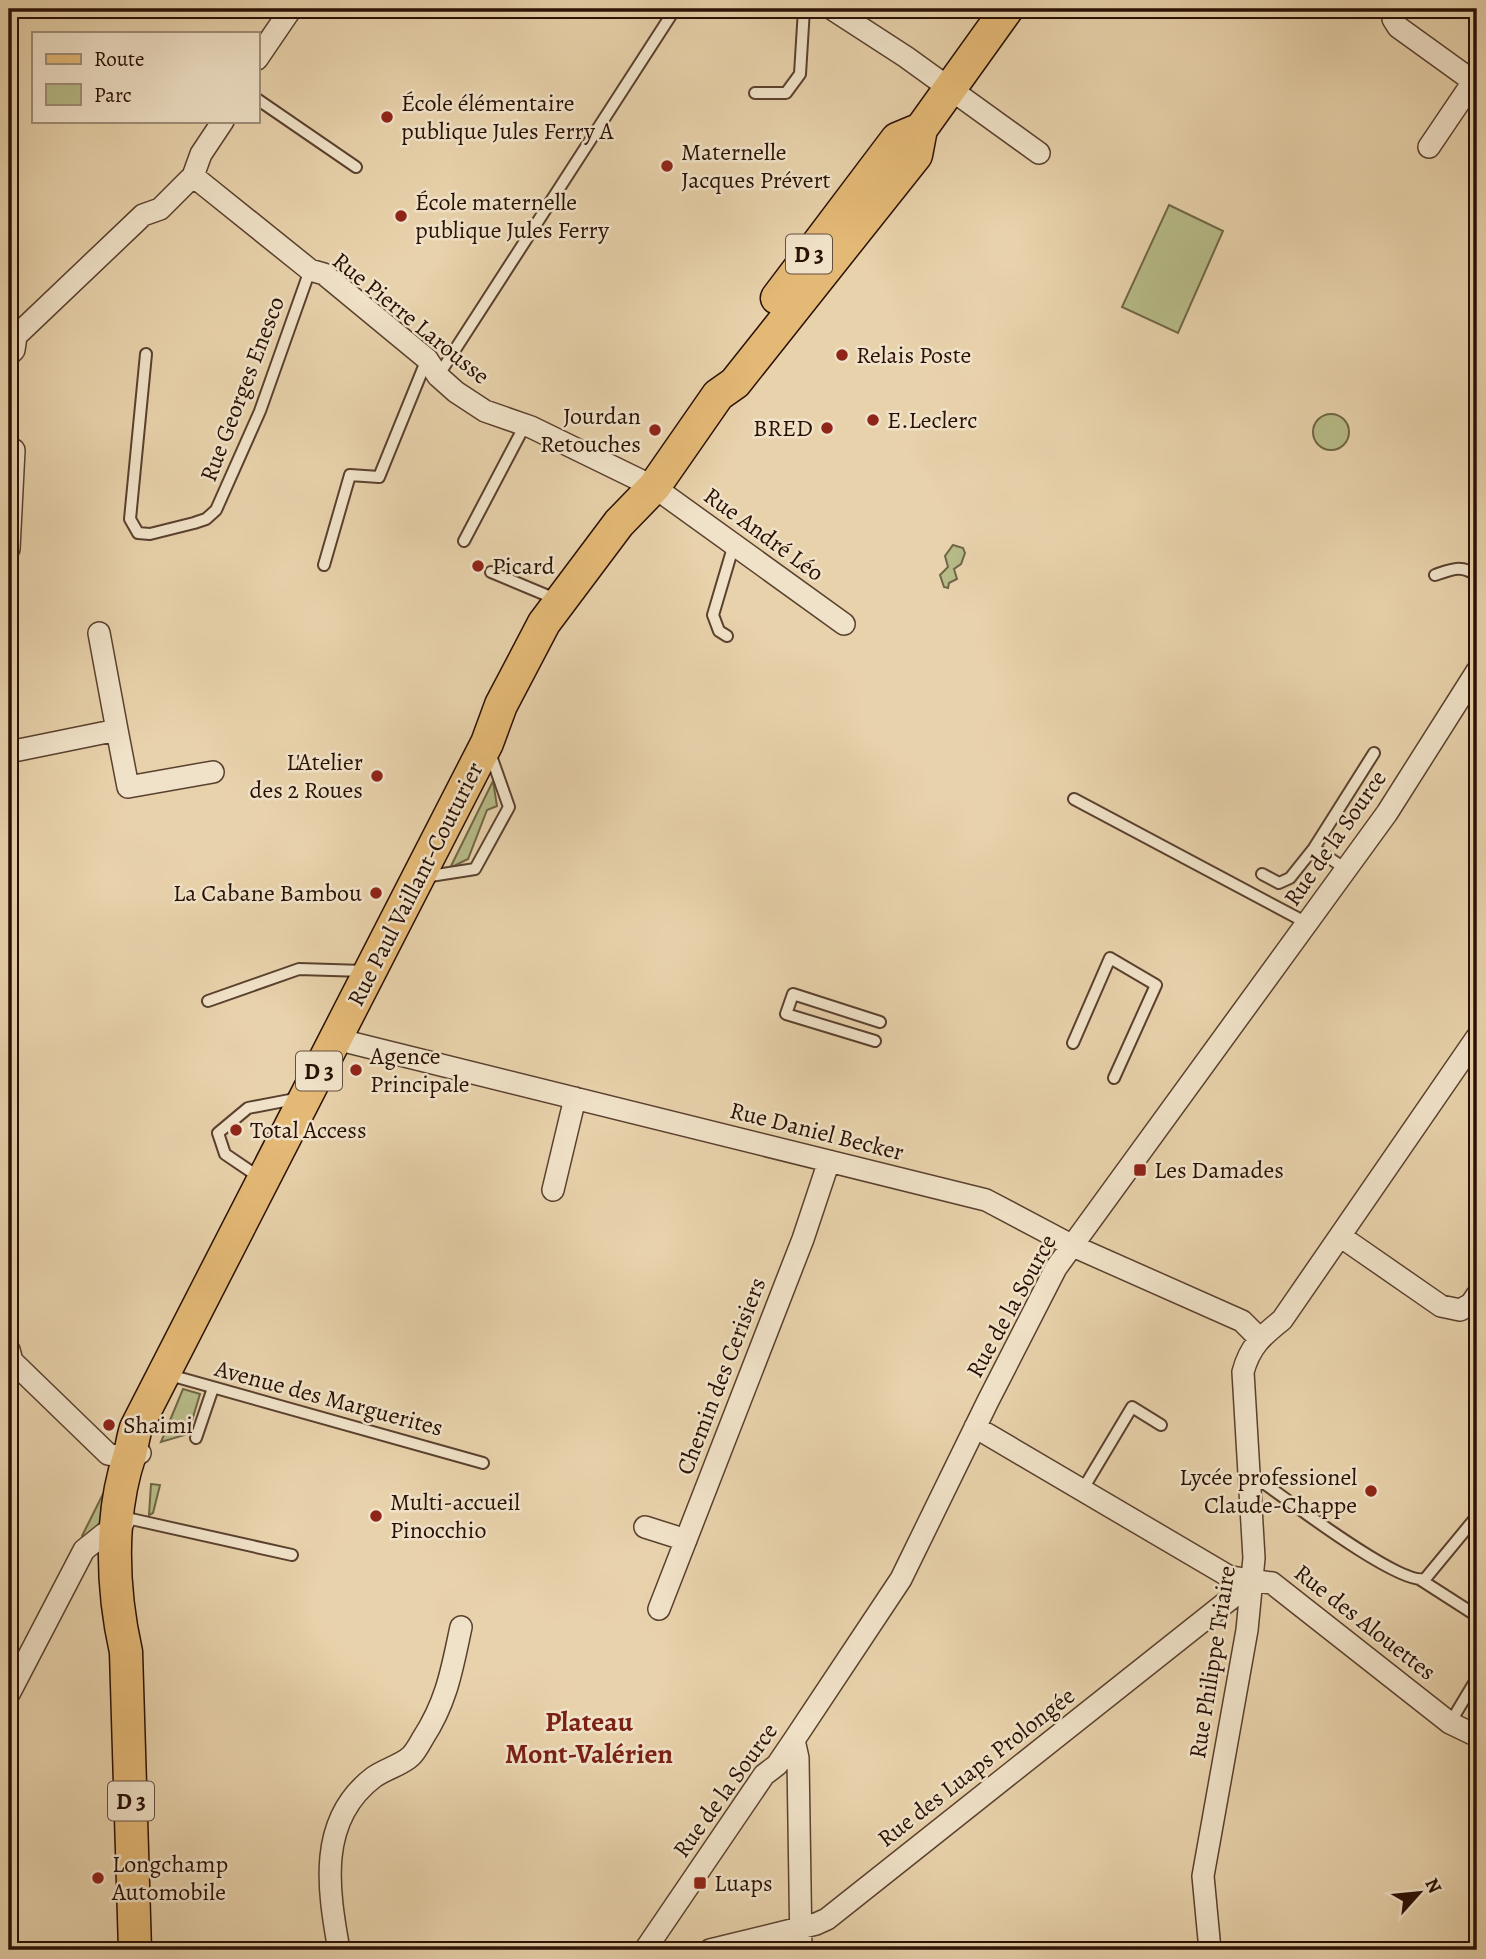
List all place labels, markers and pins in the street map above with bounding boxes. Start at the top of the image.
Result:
place label: École élémentaire publique Jules Ferry A [401,87,615,147]
marker: École élémentaire publique Jules Ferry A [379,109,395,125]
place label: Maternelle Jacques Prévert [681,136,831,196]
marker: Maternelle Jacques Prévert [659,158,675,174]
place label: École maternelle publique Jules Ferry [415,186,609,246]
marker: École maternelle publique Jules Ferry [393,208,409,224]
place label: Relais Poste [856,339,971,371]
marker: Relais Poste [834,347,850,363]
place label: Jourdan Retouches [540,400,641,460]
place label: E.Leclerc [887,404,977,436]
place label: BRED [753,412,813,444]
marker: E.Leclerc [865,412,881,428]
marker: BRED [819,420,835,436]
marker: Jourdan Retouches [647,422,663,438]
place label: Picard [492,550,555,582]
marker: Picard [470,558,486,574]
place label: L'Atelier des 2 Roues [250,746,363,806]
marker: L'Atelier des 2 Roues [369,768,385,784]
place label: La Cabane Bambou [173,877,362,909]
marker: La Cabane Bambou [368,885,384,901]
place label: Agence Principale [369,1040,470,1100]
marker: Agence Principale [348,1062,364,1078]
place label: Total Access [250,1114,367,1146]
marker: Total Access [228,1122,244,1138]
place label: Les Damades [1154,1154,1284,1186]
marker: Les Damades [1132,1162,1148,1178]
place label: Shaimi [123,1409,193,1441]
marker: Shaimi [101,1417,117,1433]
place label: Lycée professionel Claude-Chappe [1179,1461,1357,1521]
marker: Lycée professionel Claude-Chappe [1363,1483,1379,1499]
place label: Multi-accueil Pinocchio [390,1486,520,1546]
marker: Multi-accueil Pinocchio [368,1508,384,1524]
place label: Longchamp Automobile [111,1848,228,1908]
place label: Luaps [714,1867,773,1899]
marker: Longchamp Automobile [90,1870,106,1886]
marker: Luaps [692,1875,708,1891]

